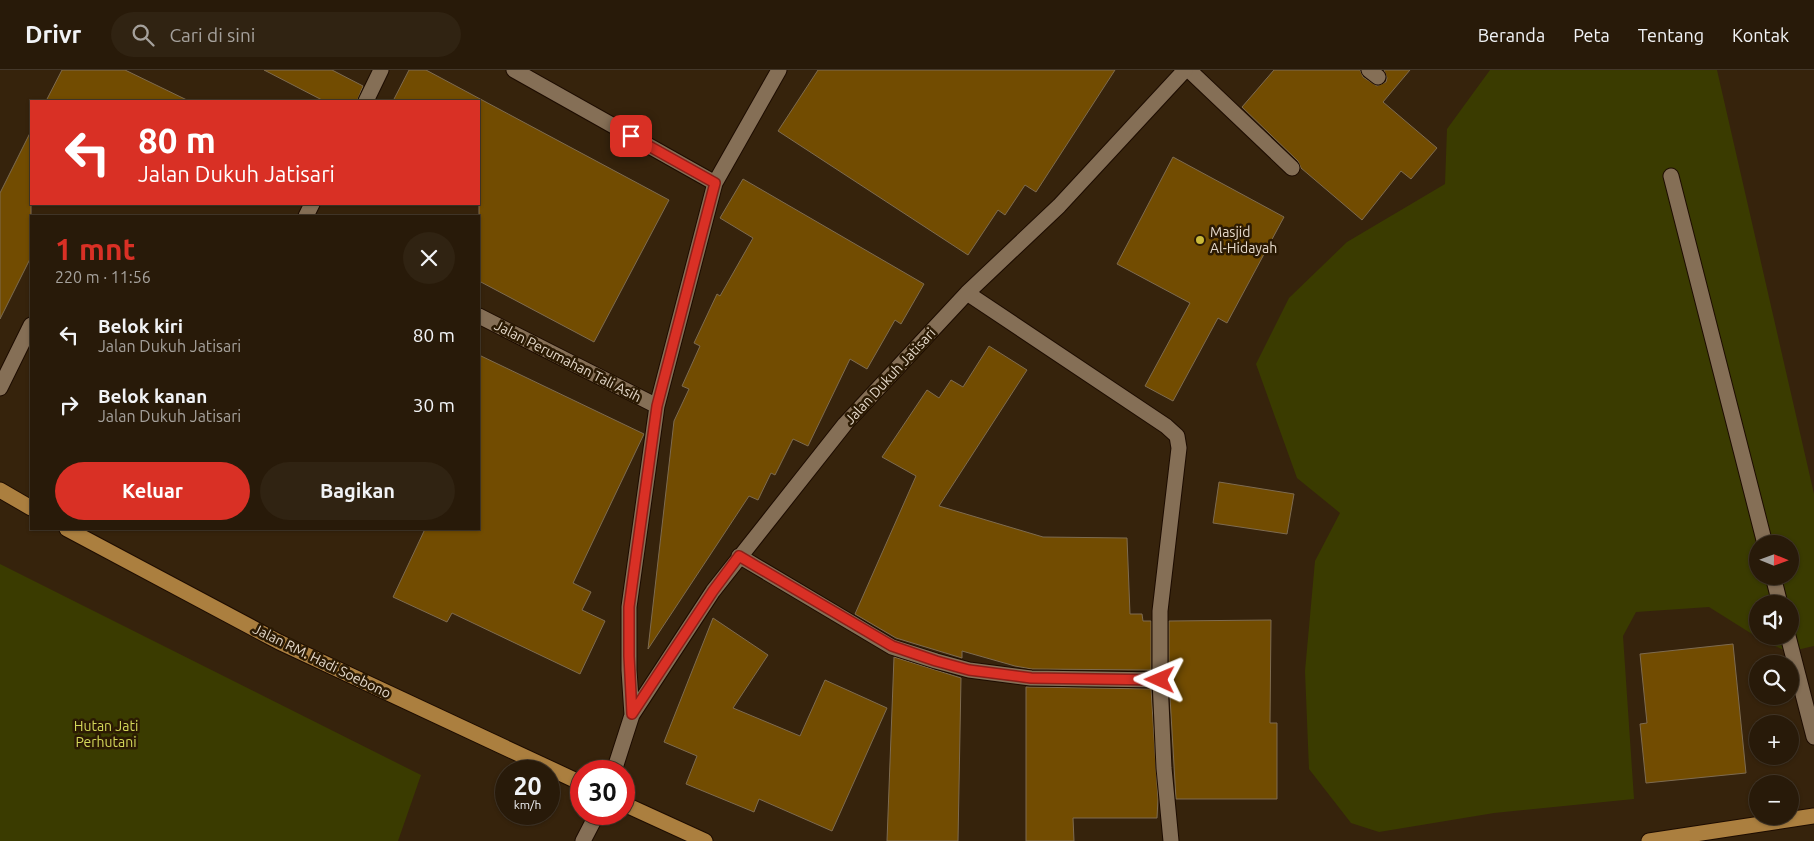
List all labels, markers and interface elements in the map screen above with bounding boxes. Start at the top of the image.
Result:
search box [111,12,461,57]
text: Drivr [25,21,81,48]
icon: search [129,21,157,49]
text: Cari di sini [169,24,255,46]
text: Beranda [1478,25,1545,45]
text: Peta [1573,25,1610,45]
text: Tentang [1638,25,1704,45]
text: Kontak [1732,25,1789,45]
pin [610,115,652,157]
icon: left [55,120,120,185]
text: 80 m [138,120,216,160]
icon: arrive [617,122,645,150]
text: Jalan Dukuh Jatisari [138,161,335,186]
place label: Masjid Al-Hidayah [1210,224,1277,256]
text: 1 mnt [55,232,135,266]
button: close [403,232,455,284]
marker: Masjid Al-Hidayah [1194,234,1206,246]
text: 220 m · 11:56 [55,268,151,286]
text: Belok kiri [98,315,183,337]
street label: Jalan Perumahan Tali Asih [492,317,644,405]
icon: left [55,321,83,349]
text: 80 m [413,324,455,346]
street label: Jalan Dukuh Jatisari [841,325,939,427]
text: Jalan Dukuh Jatisari [98,337,241,355]
text: Belok kanan [98,385,207,407]
icon: right [55,391,83,419]
text: 30 m [413,394,455,416]
text: Jalan Dukuh Jatisari [98,407,241,425]
button: Keluar [55,462,250,520]
button: Bagikan [260,462,455,520]
north arrow [1749,535,1799,585]
map controls [1749,535,1799,825]
button: sound [1749,595,1799,645]
street label: Jalan RM. Hadi Soebono [250,621,394,701]
position arrow [1133,653,1185,705]
button: search [1749,655,1799,705]
button: + [1749,715,1799,765]
park label: Hutan Jati Perhutani [74,718,138,750]
speed limit sign: 30 [570,760,635,825]
text: 20 [513,772,542,800]
button: − [1749,775,1799,825]
text: km/h [514,798,541,811]

